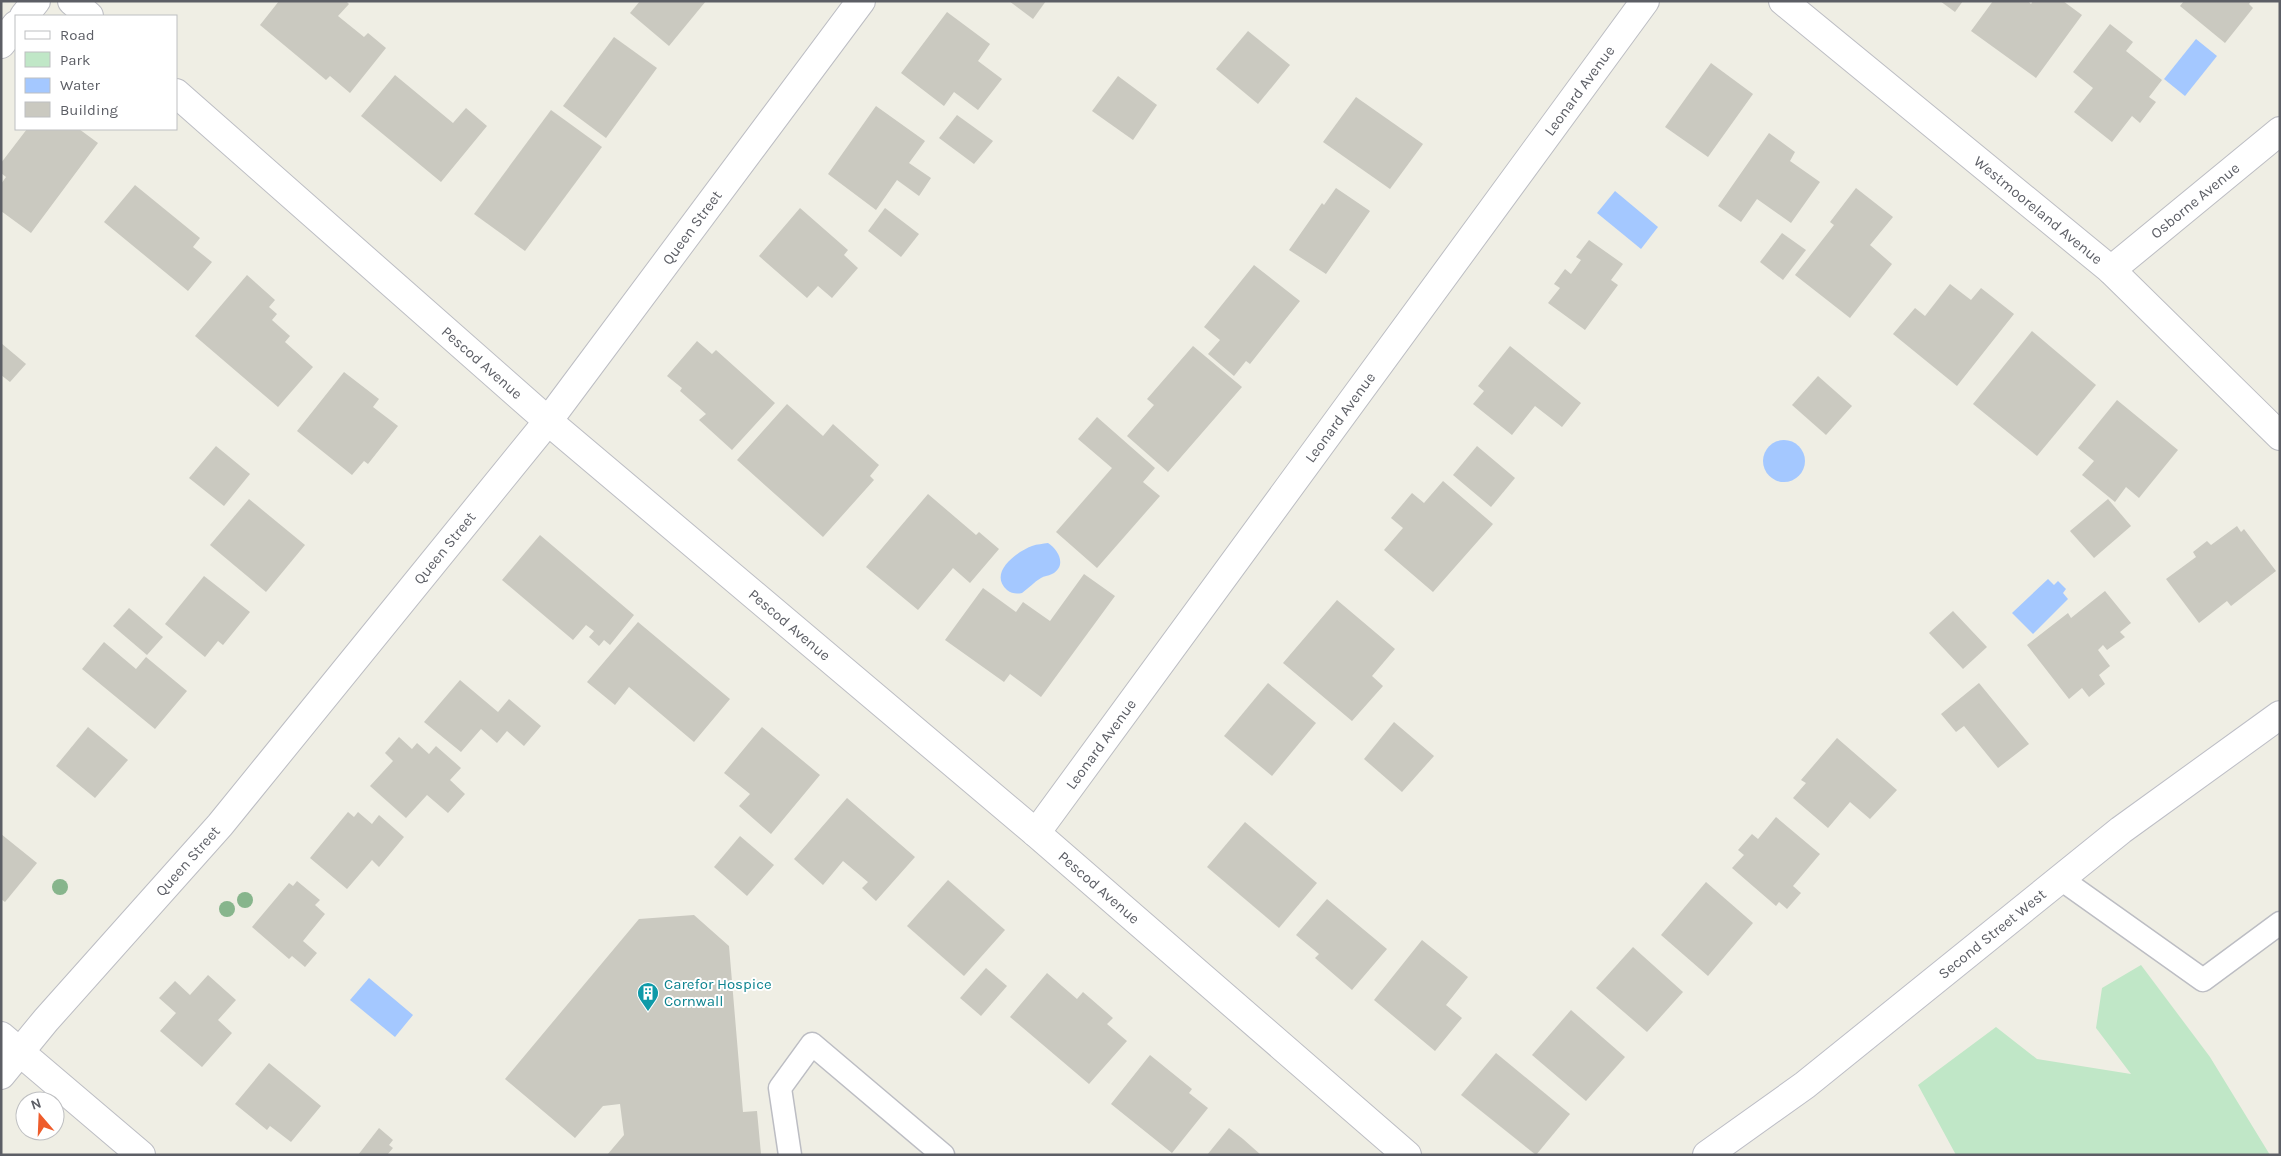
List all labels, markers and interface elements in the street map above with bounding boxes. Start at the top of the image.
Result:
legend [15,15,178,130]
text: Road [60,26,95,44]
street label: Leonard Avenue [1540,42,1618,139]
text: Park [60,51,90,69]
text: Water [60,76,101,94]
text: Building [60,101,118,119]
street label: Westmooreland Avenue [1970,152,2106,268]
street label: Osborne Avenue [2147,159,2243,243]
street label: Queen Street [659,187,726,268]
street label: Pescod Avenue [438,322,526,403]
street label: Leonard Avenue [1301,369,1379,466]
street label: Queen Street [410,508,480,588]
street label: Pescod Avenue [745,585,834,665]
street label: Leonard Avenue [1062,696,1140,793]
street label: Queen Street [152,822,224,900]
street label: Pescod Avenue [1055,848,1143,928]
street label: Second Street West [1935,885,2050,983]
place label: Carefor Hospice Cornwall [664,975,772,1010]
building icon: Carefor Hospice Cornwall [636,981,660,1012]
north arrow [15,1091,65,1141]
text: N [28,1095,43,1114]

